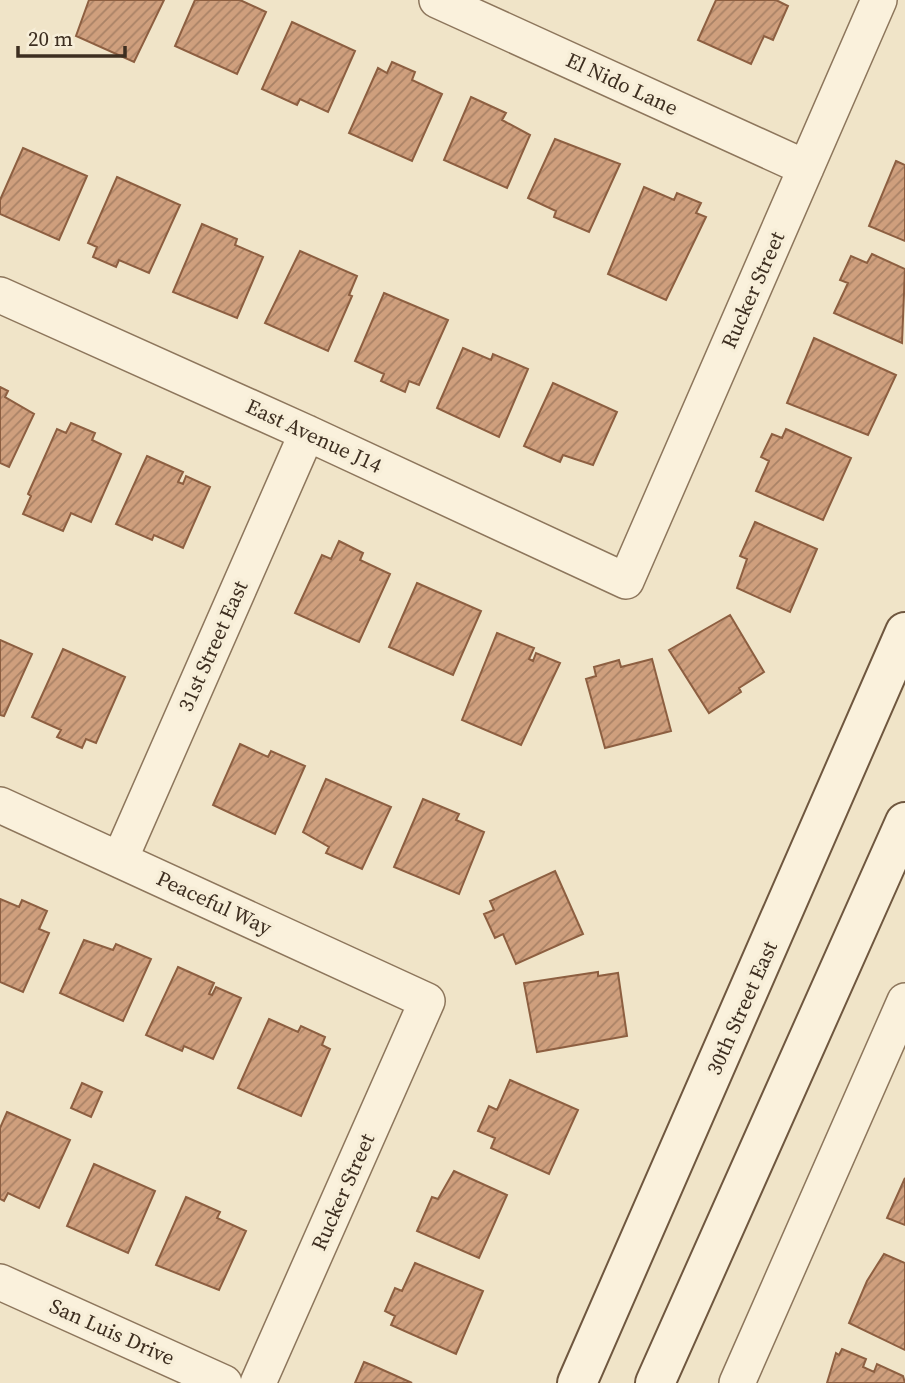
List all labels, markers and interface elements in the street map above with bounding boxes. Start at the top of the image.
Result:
scale bar [18,14,124,58]
text: 20 m [28,24,73,53]
street label: El Nido Lane [562,45,683,122]
street label: Rucker Street [714,226,791,353]
street label: East Avenue J14 [242,391,387,480]
street label: 31st Street East [171,576,254,716]
street label: Peaceful Way [152,863,277,942]
street label: 30th Street East [699,936,784,1079]
street label: Rucker Street [304,1128,381,1255]
street label: San Luis Drive [45,1291,179,1372]

